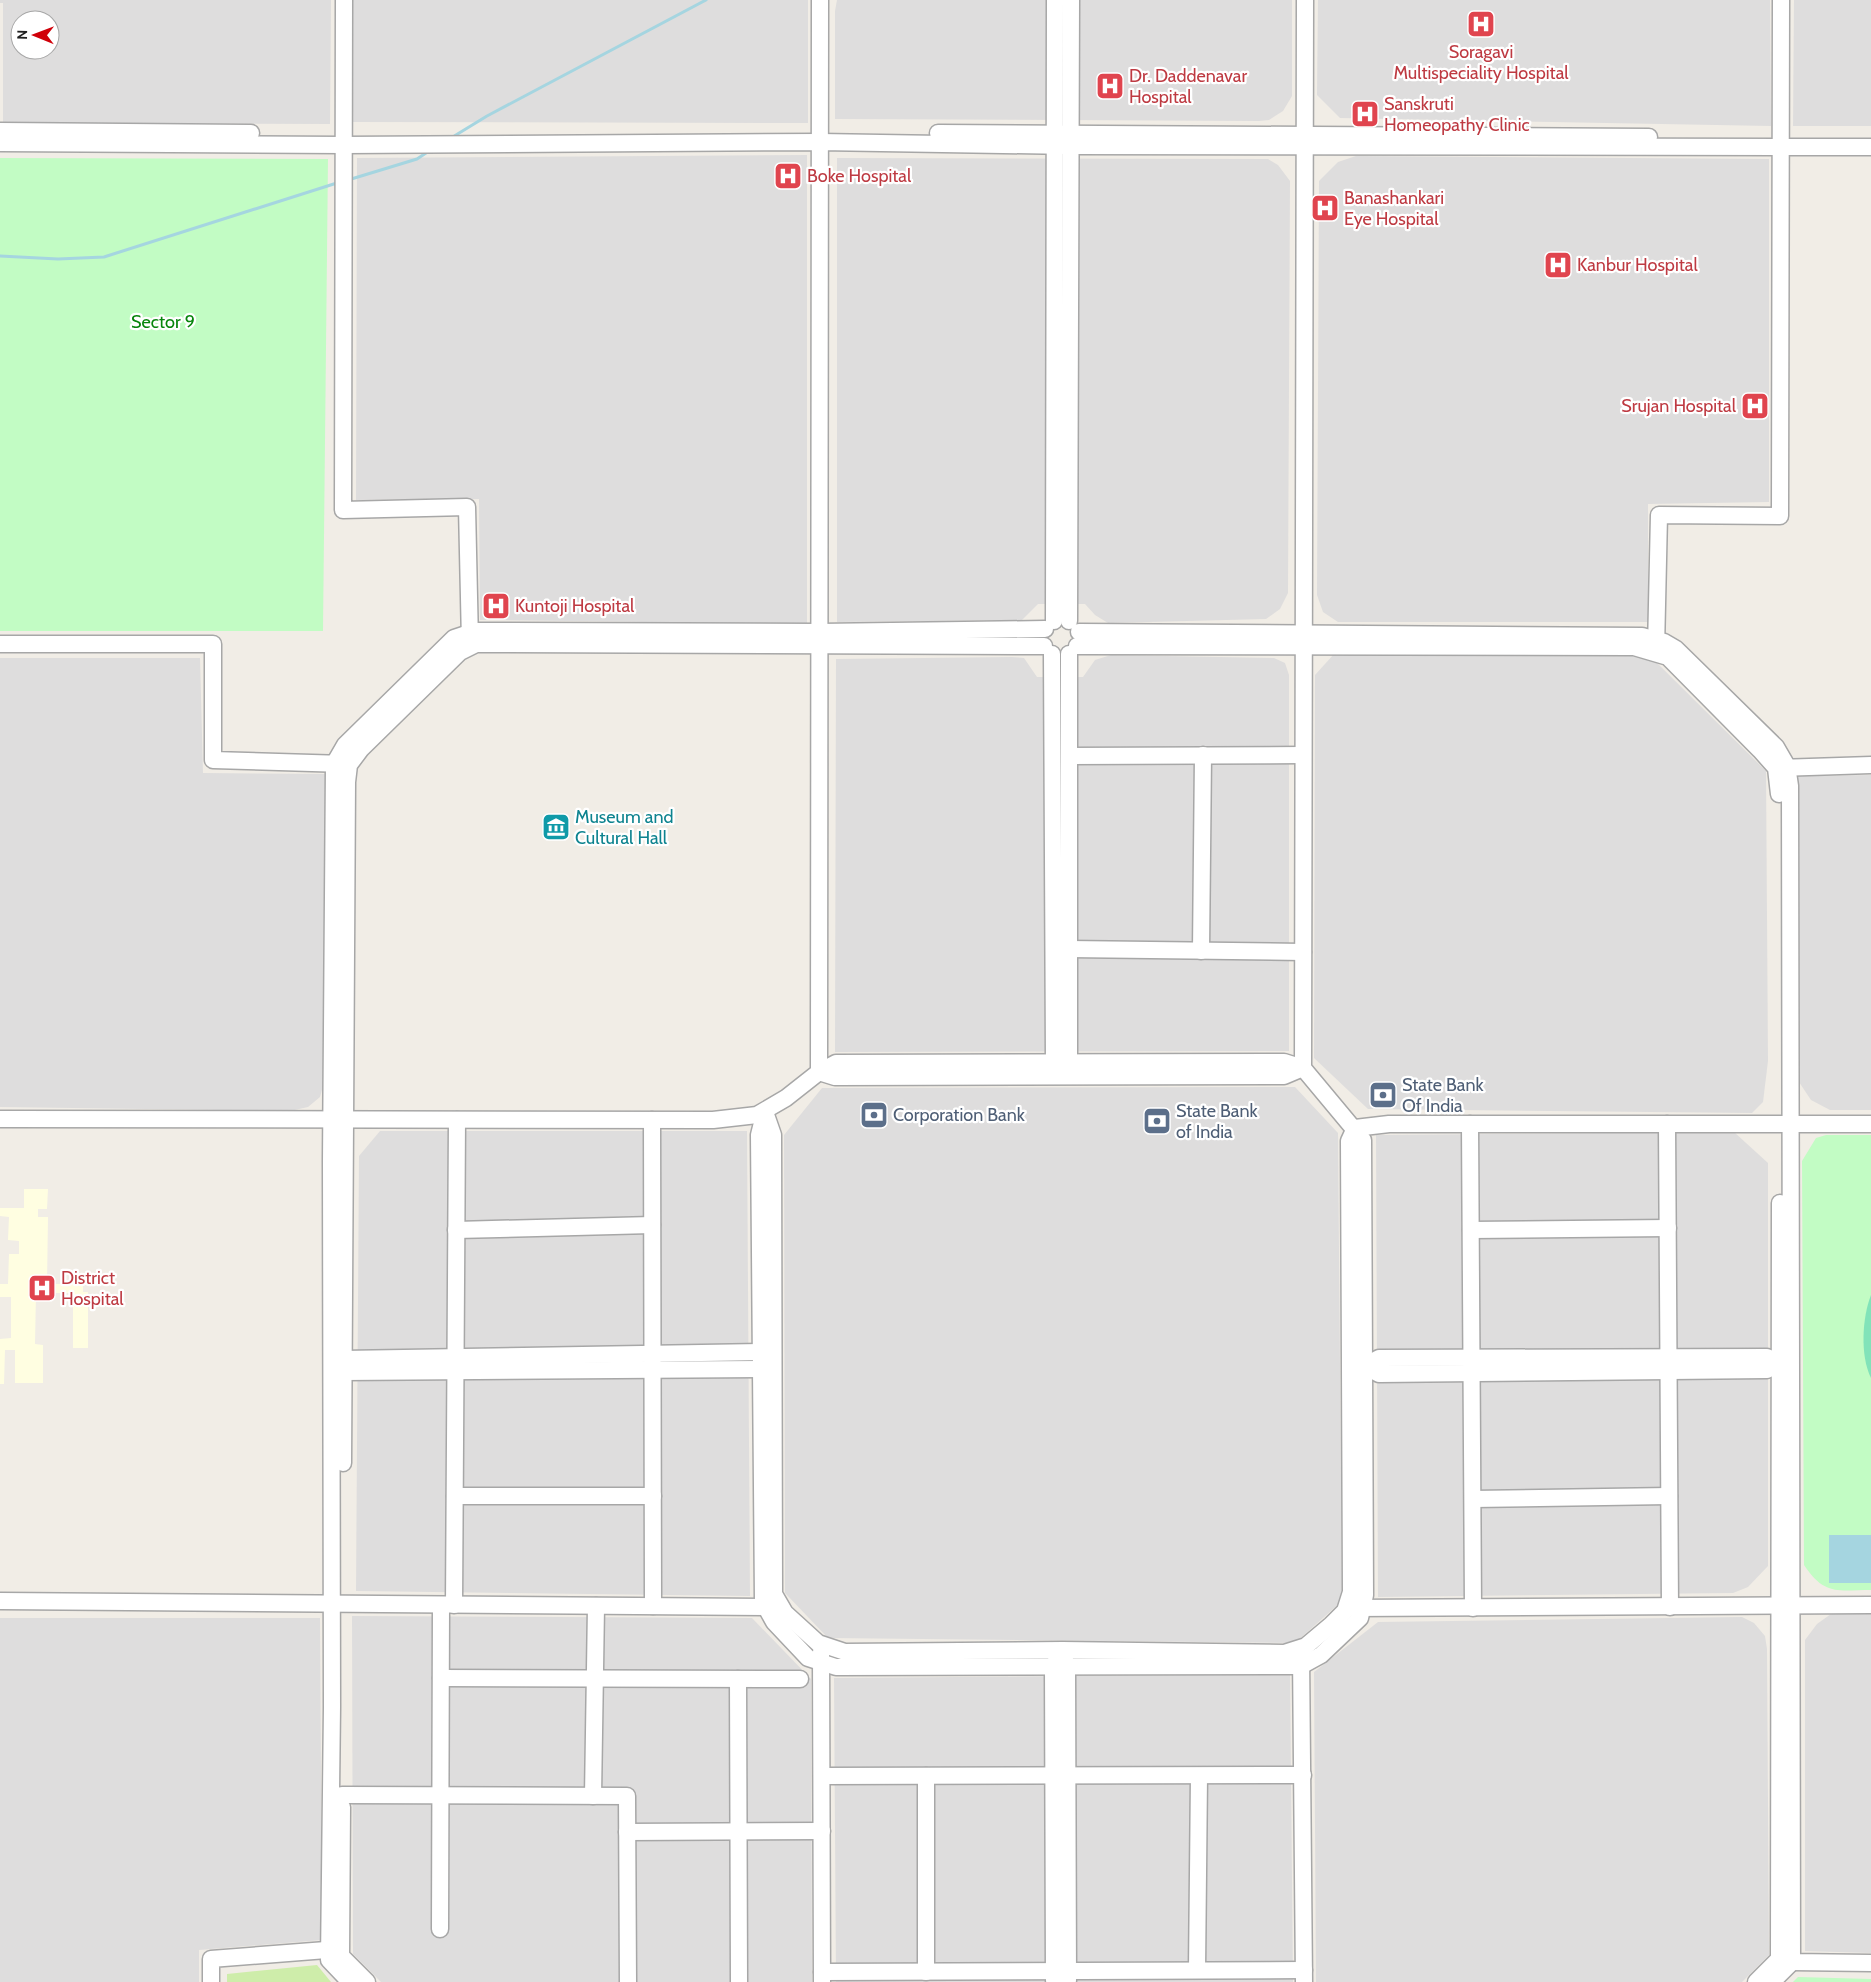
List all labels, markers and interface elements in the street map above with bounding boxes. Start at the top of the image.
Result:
hospital icon: Soragavi Multispeciality Hospital [1466,9,1496,39]
north arrow [10,10,60,60]
text: N [13,30,31,40]
place label: Soragavi Multispeciality Hospital [1393,41,1569,84]
place label: Dr. Daddenavar Hospital [1129,65,1247,108]
hospital icon: Dr. Daddenavar Hospital [1095,71,1125,101]
place label: Sanskruti Homeopathy Clinic [1384,93,1530,136]
hospital icon: Sanskruti Homeopathy Clinic [1350,99,1380,129]
hospital icon: Boke Hospital [773,161,803,191]
place label: Boke Hospital [807,165,912,187]
place label: Banashankari Eye Hospital [1344,187,1444,230]
hospital icon: Banashankari Eye Hospital [1310,193,1340,223]
hospital icon: Kanbur Hospital [1543,250,1573,280]
place label: Kanbur Hospital [1577,254,1698,276]
park label: Sector 9 [131,311,195,333]
hospital icon: Srujan Hospital [1740,391,1770,421]
place label: Srujan Hospital [1621,395,1737,417]
hospital icon: Kuntoji Hospital [481,591,511,621]
place label: Kuntoji Hospital [515,595,635,617]
place label: Museum and Cultural Hall [575,806,673,849]
museum icon: Museum and Cultural Hall [541,812,571,842]
place label: State Bank Of India [1402,1074,1484,1117]
bank icon: State Bank Of India [1368,1080,1398,1110]
bank icon: Corporation Bank [859,1100,889,1130]
place label: State Bank of India [1176,1100,1258,1143]
place label: Corporation Bank [893,1104,1026,1126]
bank icon: State Bank of India [1142,1106,1172,1136]
place label: District Hospital [61,1267,124,1310]
hospital icon: District Hospital [27,1273,57,1303]

